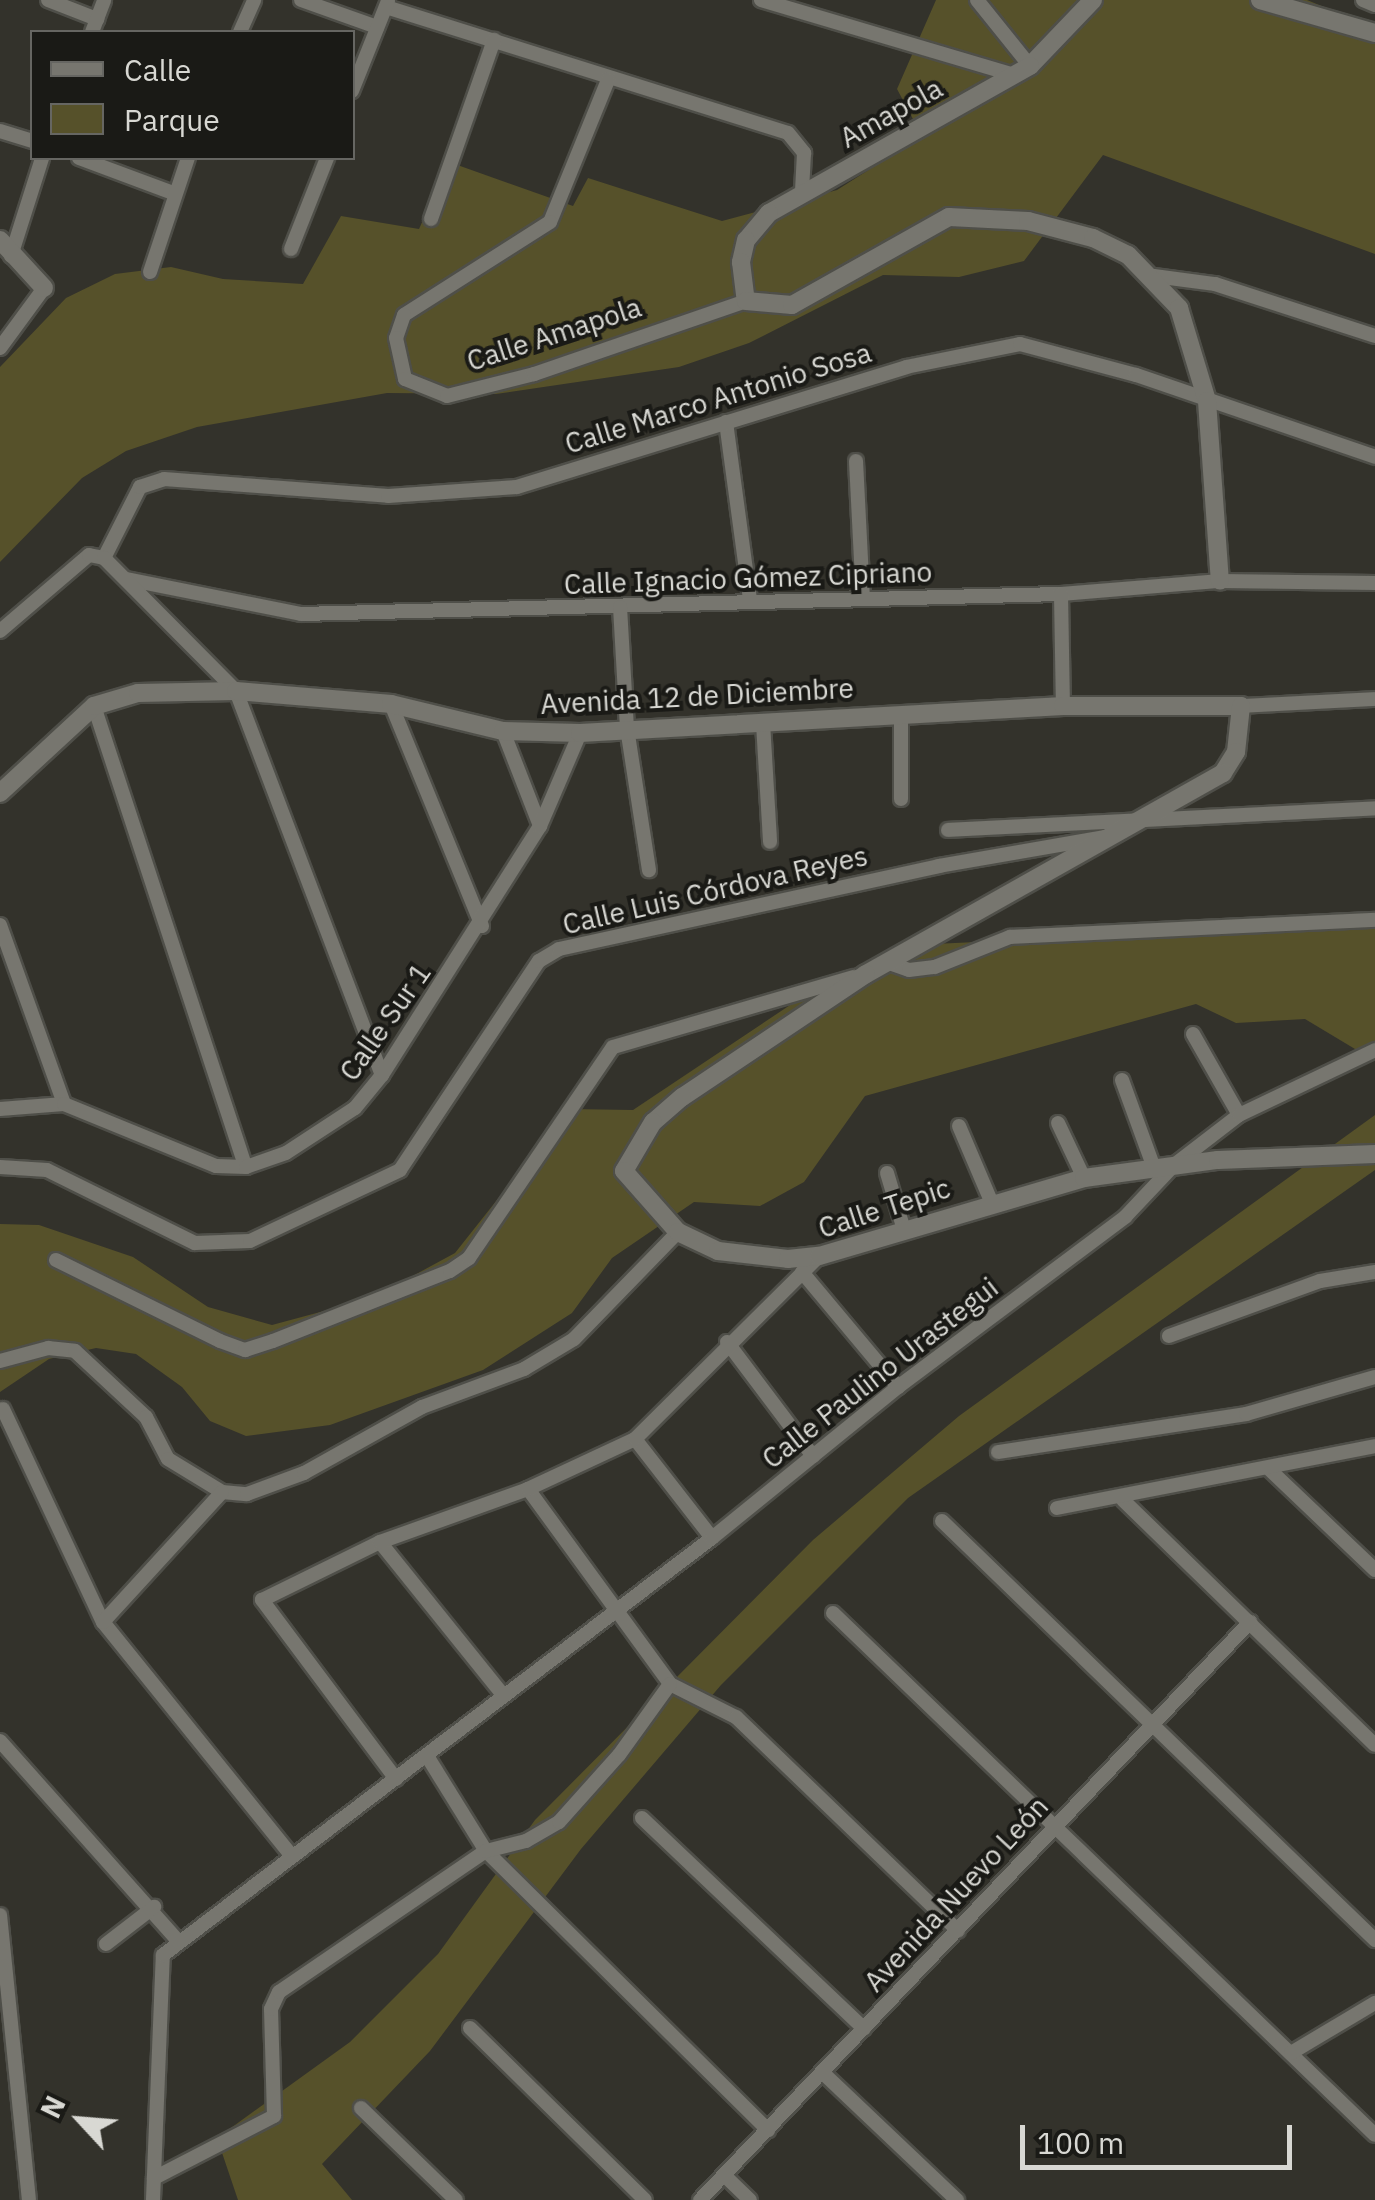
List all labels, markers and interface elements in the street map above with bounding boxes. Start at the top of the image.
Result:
legend [30,30,355,160]
text: Calle [124,50,191,89]
street label: Amapola [834,71,948,155]
text: Parque [124,100,220,139]
street label: Calle Amapola [463,290,645,378]
street label: Calle Marco Antonio Sosa [561,335,875,461]
street label: Calle Ignacio Gómez Cipriano [563,555,933,601]
street label: Avenida 12 de Diciembre [539,671,855,721]
street label: Calle Luis Córdova Reyes [559,839,871,941]
street label: Calle Sur 1 [332,957,438,1087]
street label: Calle Tepic [814,1171,954,1245]
street label: Calle Paulino Urastegui [755,1271,1005,1475]
street label: Avenida Nuevo León [857,1790,1055,1998]
north arrow [30,2070,130,2170]
text: N [32,2089,74,2124]
scale bar [1025,2105,1298,2167]
text: 100 m [1037,2123,1124,2162]

